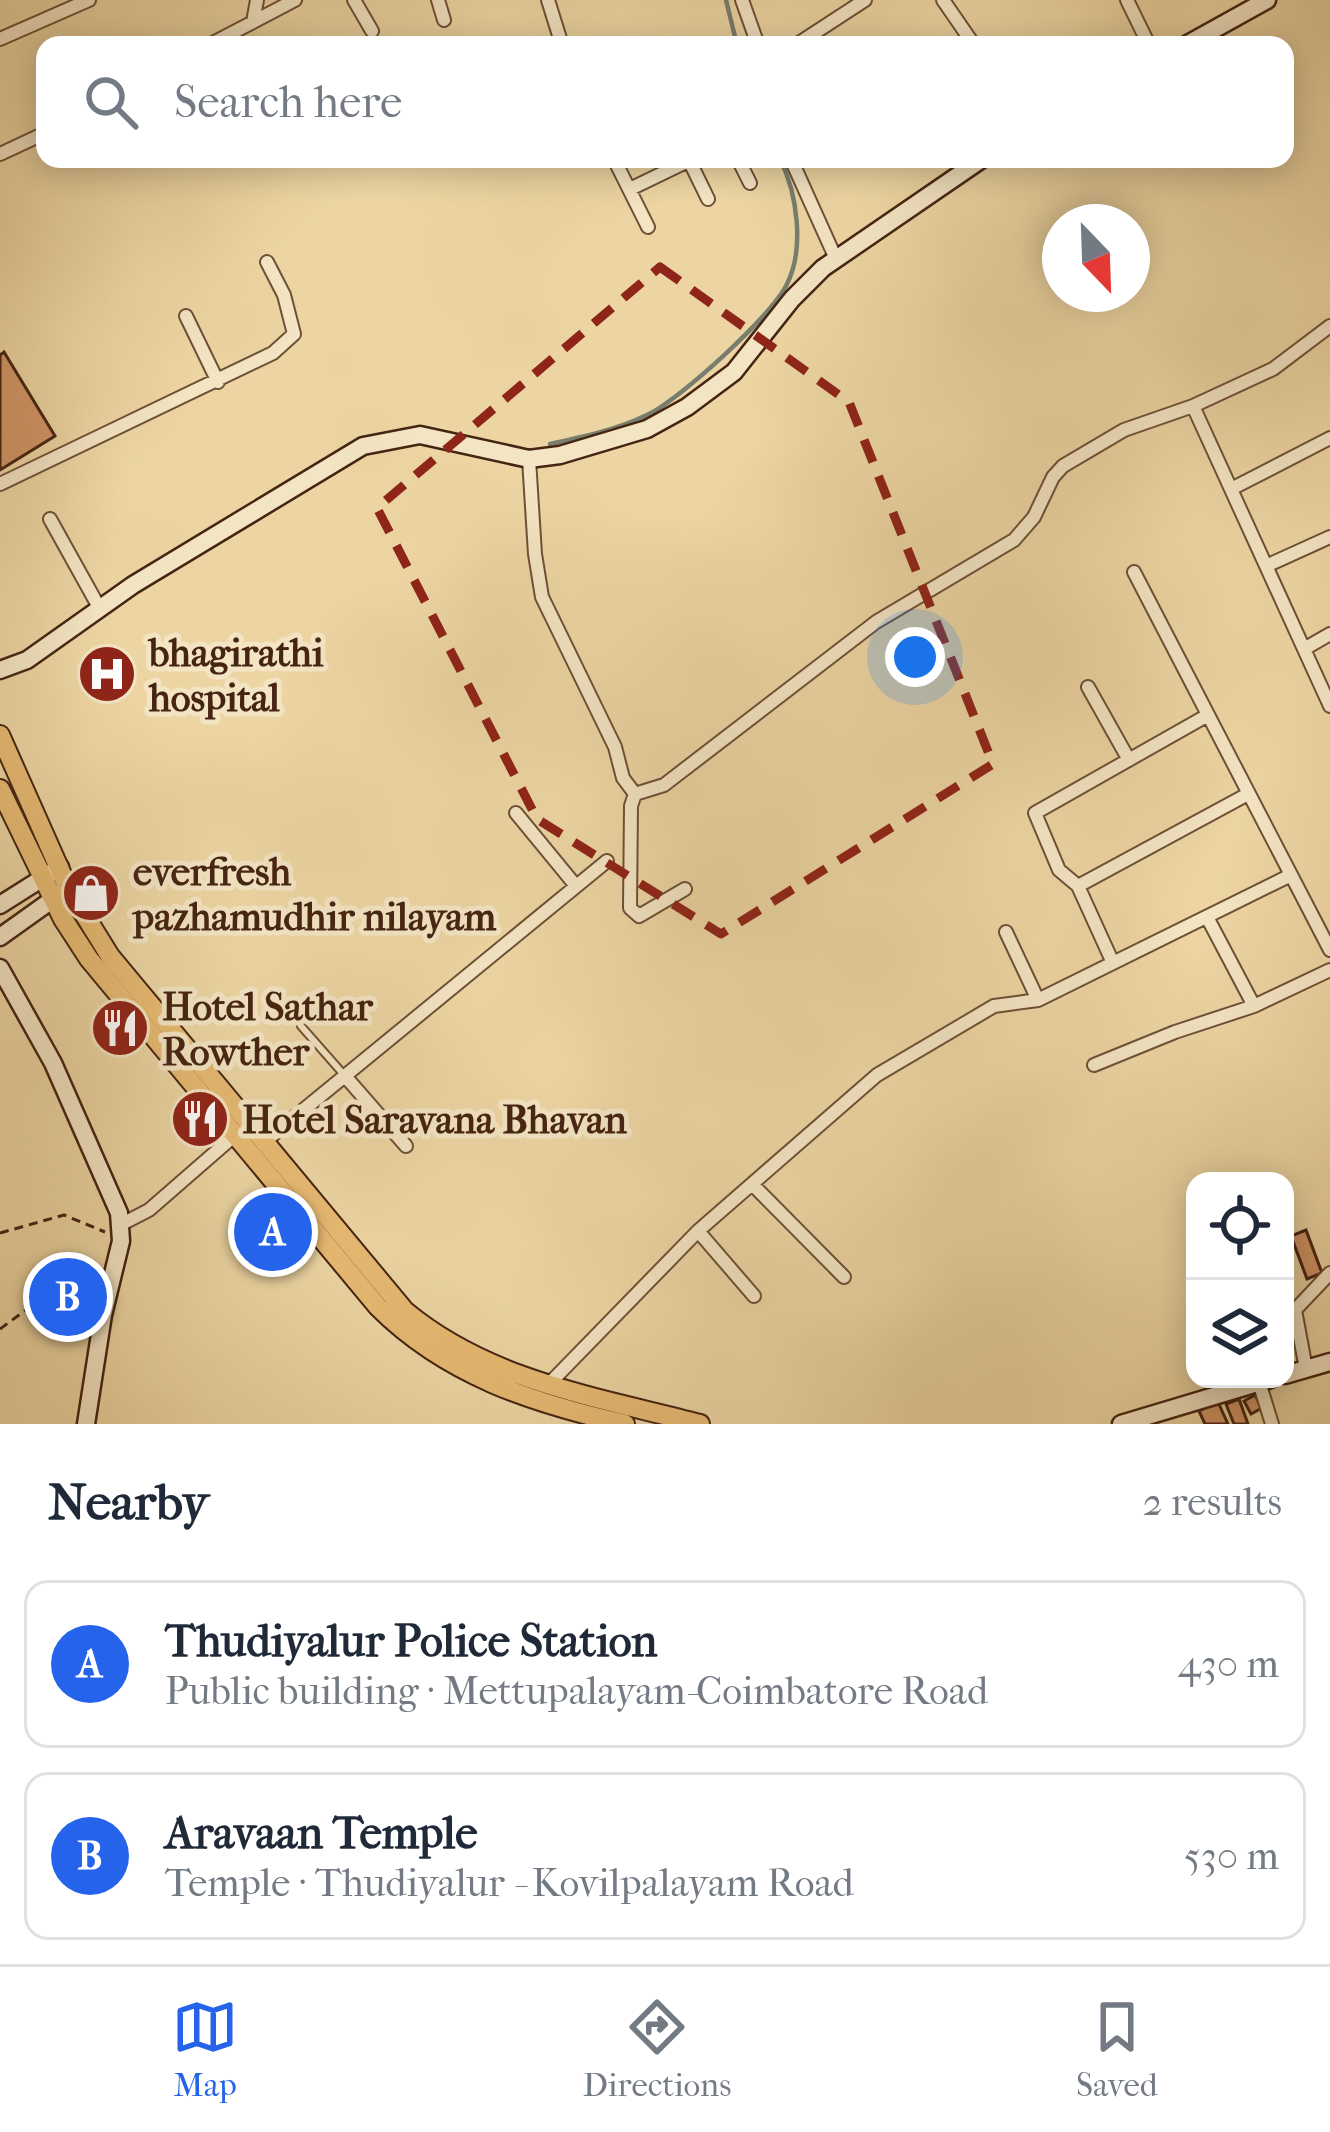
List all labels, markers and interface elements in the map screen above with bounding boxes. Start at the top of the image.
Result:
search box [36,36,1294,168]
icon: search [78,69,144,135]
text: Search here [174,76,402,129]
north arrow [1042,204,1150,312]
your location [885,627,945,687]
place label: bhagirathi hospital [147,630,324,721]
hospital icon: bhagirathi hospital [76,643,138,705]
place label: everfresh pazhamudhir nilayam [131,849,497,940]
shop icon: everfresh pazhamudhir nilayam [60,862,122,924]
place label: Hotel Sathar Rowther [162,984,374,1075]
restaurant icon: Hotel Sathar Rowther [89,997,151,1059]
restaurant icon: Hotel Saravana Bhavan [169,1088,231,1150]
place label: Hotel Saravana Bhavan [242,1097,627,1143]
map controls [1186,1172,1294,1388]
button: locate [1186,1172,1294,1280]
pin: A [234,1187,312,1277]
pin: B [29,1252,107,1342]
button: layers [1186,1280,1294,1388]
text: Nearby [48,1472,209,1532]
text: 2 results [1143,1479,1282,1525]
text: Thudiyalur Police Station [165,1615,657,1668]
text: A [77,1641,103,1687]
text: 430 m [1178,1641,1279,1687]
text: Public building · Mettupalayam-Coimbatore Road [165,1668,988,1714]
text: Aravaan Temple [165,1807,477,1860]
text: B [77,1833,103,1879]
text: 530 m [1184,1833,1279,1879]
text: Temple · Thudiyalur - Kovilpalayam Road [165,1860,854,1906]
tab: Map [172,1994,238,2105]
tab: Directions [583,1994,731,2105]
tab: Saved [1076,1994,1158,2105]

